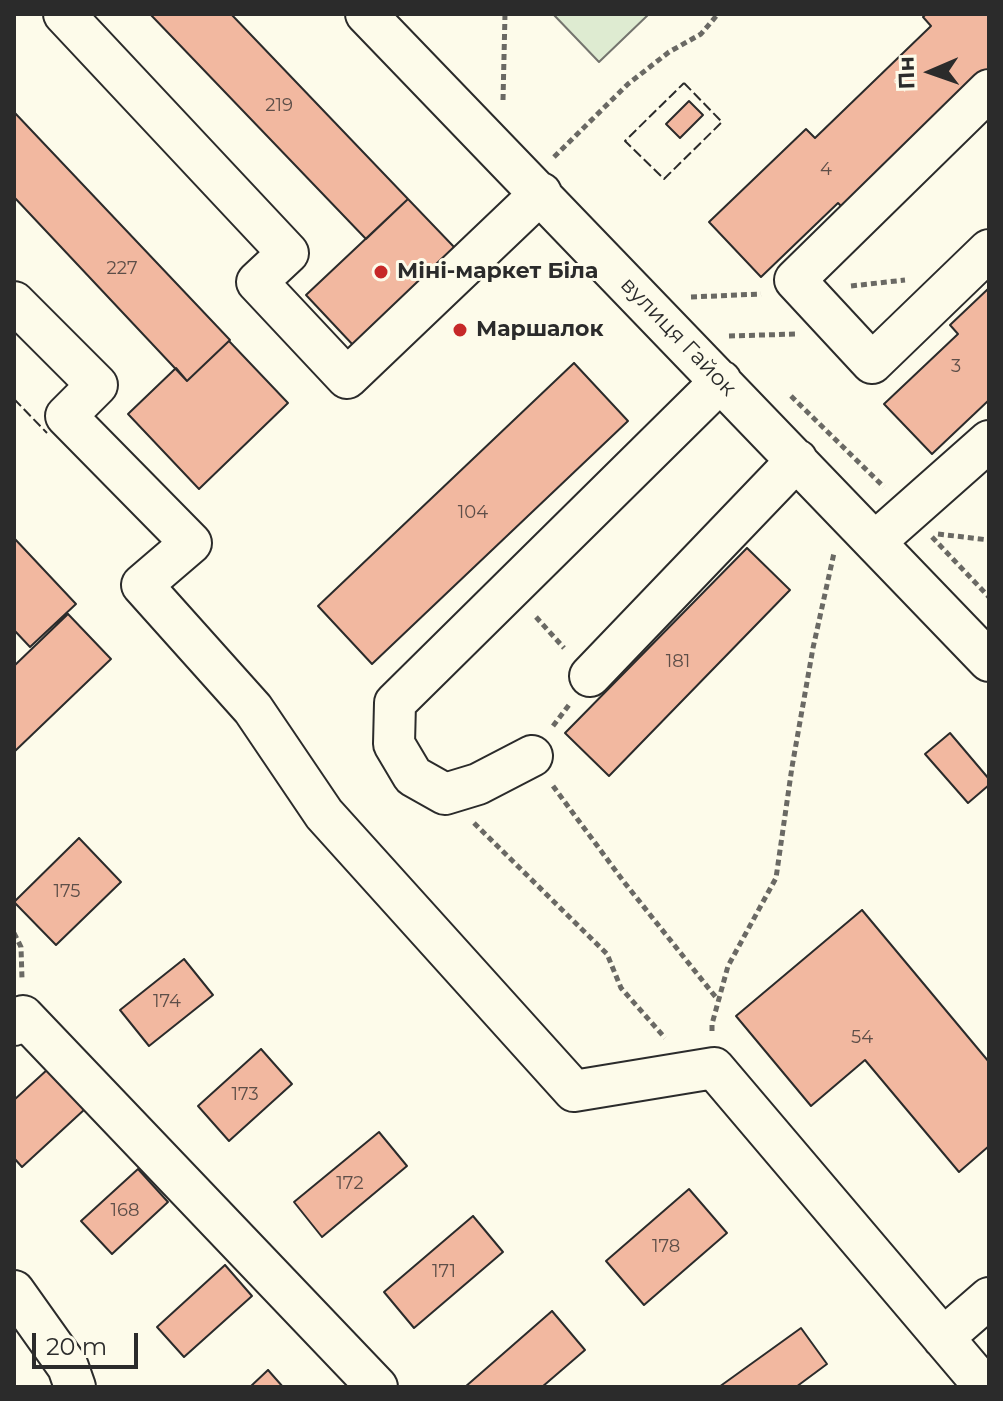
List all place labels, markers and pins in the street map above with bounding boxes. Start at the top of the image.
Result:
place label: Міні-маркет Біла [397,259,598,285]
marker: Міні-маркет Біла [372,263,390,281]
place label: Маршалок [476,317,604,343]
marker: Маршалок [451,321,469,339]

